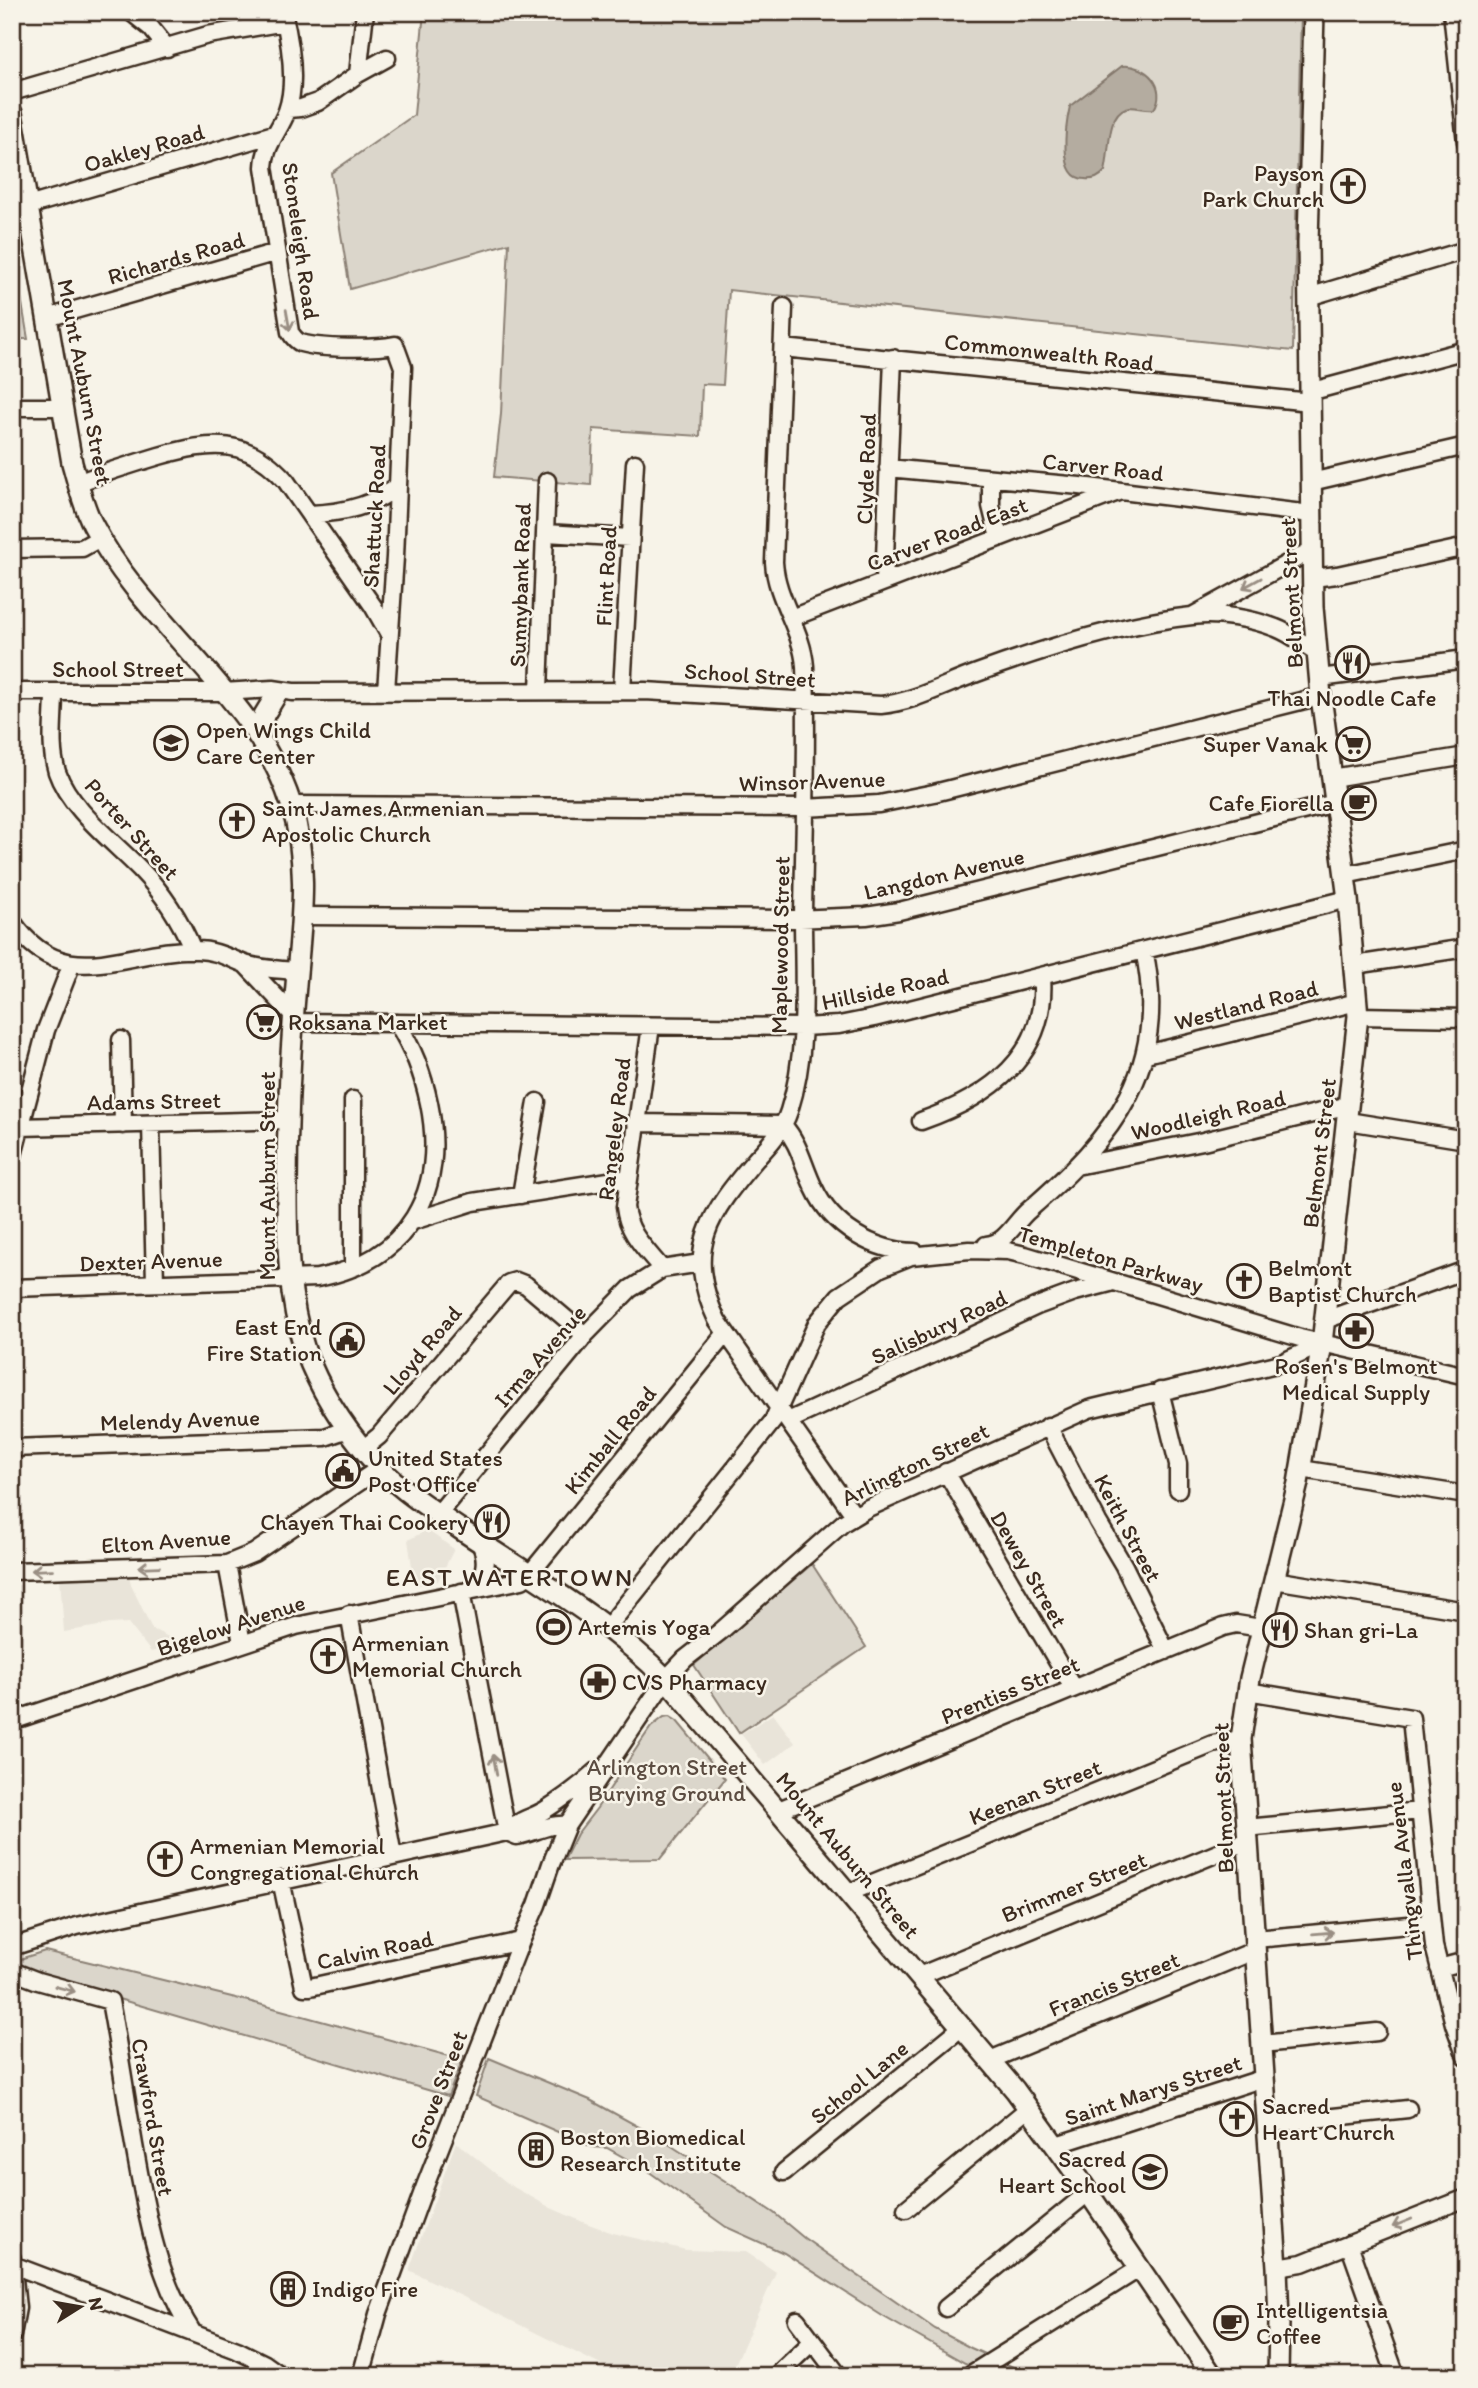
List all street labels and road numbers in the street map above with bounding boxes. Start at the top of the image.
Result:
street label: Oakley Road [80,117,208,179]
street label: Stoneleigh Road [276,160,326,322]
street label: Richards Road [104,225,248,291]
street label: Mount Auburn Street [51,277,119,488]
street label: Commonwealth Road [943,327,1155,377]
street label: Clyde Road [850,413,882,525]
street label: Shattuck Road [356,443,392,589]
street label: Carver Road [1041,447,1165,487]
street label: Carver Road East [863,490,1032,578]
street label: Sunnybank Road [503,502,537,668]
street label: Belmont Street [1273,517,1309,669]
street label: Flint Road [589,525,623,627]
street label: School Street [52,655,184,683]
street label: School Street [683,656,817,694]
street label: Winsor Avenue [738,764,886,798]
street label: Porter Street [79,772,186,886]
street label: Langdon Avenue [861,842,1027,906]
street label: Maplewood Street [764,856,796,1034]
street label: Hillside Road [819,962,951,1016]
street label: Westland Road [1171,974,1321,1036]
street label: Rangeley Road [591,1056,637,1202]
street label: Mount Auburn Street [253,1071,281,1281]
street label: Belmont Street [1296,1077,1342,1229]
street label: Woodleigh Road [1128,1084,1288,1146]
street label: Adams Street [87,1086,222,1116]
street label: Templeton Parkway [1015,1219,1207,1299]
street label: Dexter Avenue [79,1245,223,1277]
street label: Salisbury Road [867,1283,1012,1371]
street label: Lloyd Road [376,1299,468,1401]
street label: Irma Avenue [488,1299,592,1413]
street label: Kimball Road [558,1380,662,1500]
street label: Melendy Avenue [99,1403,261,1437]
street label: Arlington Street [837,1416,994,1512]
street label: Keith Street [1088,1469,1168,1587]
street label: Dewey Street [984,1506,1074,1633]
street label: Elton Avenue [100,1522,232,1560]
street label: Bigelow Avenue [153,1588,309,1662]
street label: Prentiss Street [937,1649,1084,1730]
street label: Belmont Street [1206,1722,1240,1874]
street label: Keenan Street [965,1753,1106,1831]
street label: Mount Auburn Street [770,1766,926,1944]
street label: Thingvalla Avenue [1379,1780,1429,1962]
street label: Brimmer Street [997,1845,1151,1929]
street label: Calvin Road [314,1924,436,1976]
street label: Francis Street [1045,1945,1183,2023]
street label: Grove Street [403,2026,474,2153]
street label: School Lane [804,2034,914,2130]
street label: Crawford Street [125,2036,181,2198]
street label: Saint Marys Street [1061,2048,1245,2132]

